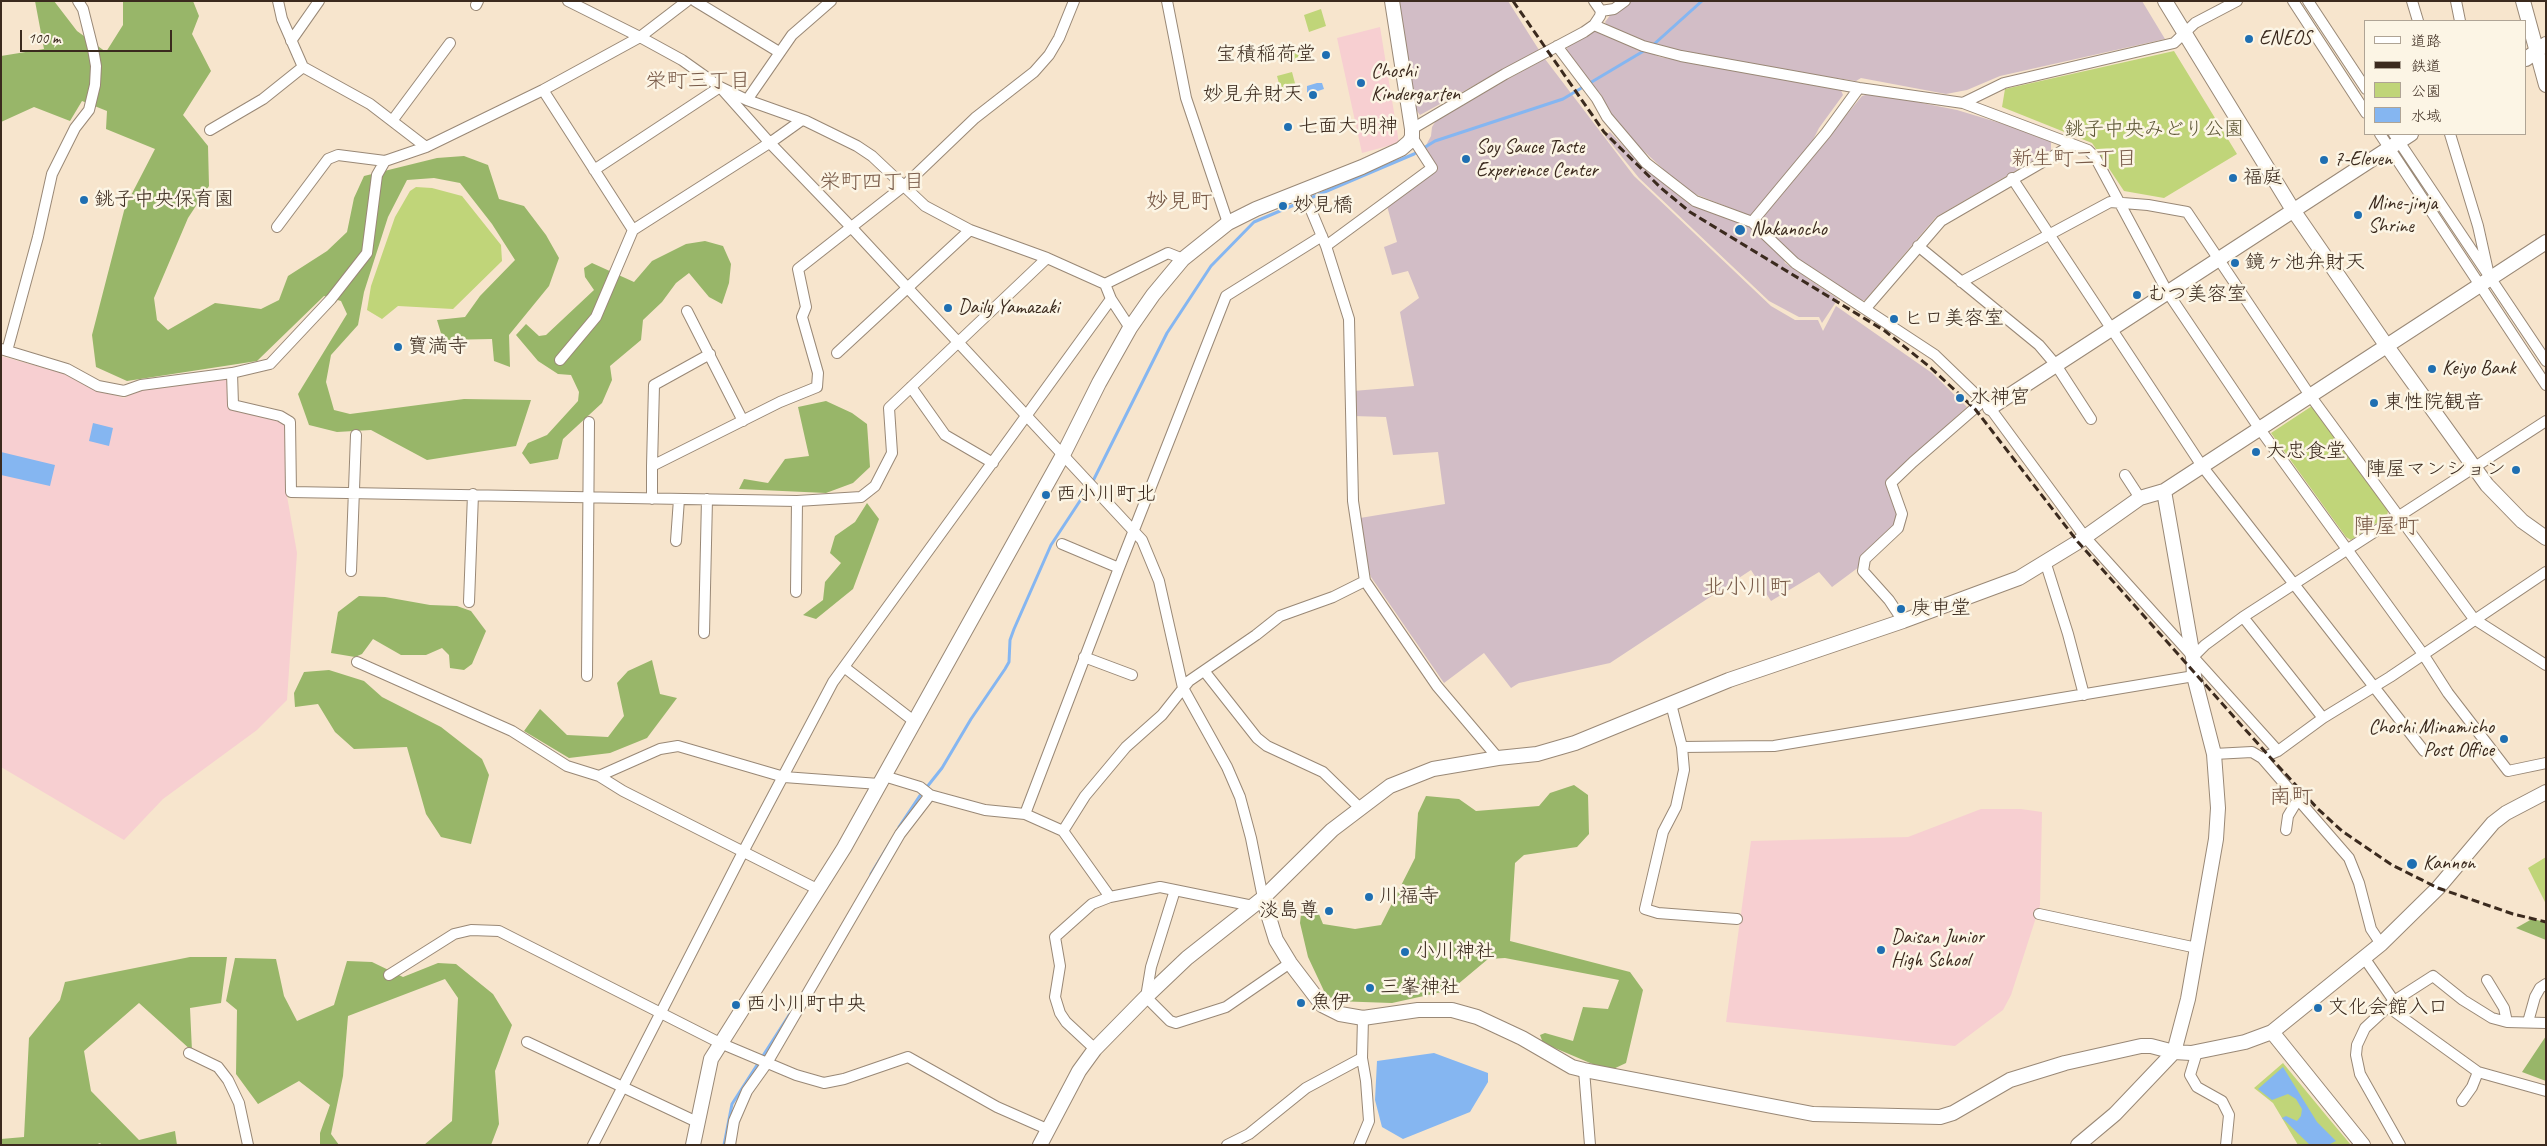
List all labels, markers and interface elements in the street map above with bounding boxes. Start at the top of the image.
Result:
scale bar [22,20,175,52]
legend [2364,20,2527,135]
place label: ENEOS [2259,27,2312,51]
text: 100 m [28,29,60,48]
text: 道路 [2411,32,2441,51]
marker: ENEOS [2243,33,2255,45]
place label: 宝積稲荷堂 [1216,43,1316,67]
marker: 宝積稲荷堂 [1320,49,1332,61]
text: 鉄道 [2411,57,2441,76]
place label: Choshi Kindergarten [1371,60,1460,107]
district label: 栄町三丁目 [646,68,750,94]
marker: Choshi Kindergarten [1355,77,1367,89]
text: 公園 [2411,82,2441,101]
place label: 妙見弁財天 [1203,83,1303,107]
marker: 妙見弁財天 [1307,89,1319,101]
text: 水域 [2411,107,2441,126]
place label: 七面大明神 [1298,115,1398,139]
park label: 銚子中央みどり公園 [2064,118,2244,142]
marker: 七面大明神 [1282,121,1294,133]
place label: Soy Sauce Taste Experience Center [1476,136,1598,183]
district label: 新生町二丁目 [2011,146,2137,172]
place label: 7-Eleven [2334,148,2392,172]
marker: Soy Sauce Taste Experience Center [1460,153,1472,165]
marker: 7-Eleven [2318,154,2330,166]
place label: 福庭 [2243,166,2283,190]
district label: 栄町四丁目 [820,169,924,195]
marker: 福庭 [2227,172,2239,184]
place label: 銚子中央保育園 [94,188,234,212]
district label: 妙見町 [1146,189,1212,215]
place label: Mine-jinja Shrine [2368,192,2437,239]
marker: 銚子中央保育園 [78,194,90,206]
place label: 妙見橋 [1293,194,1353,218]
marker: 妙見橋 [1277,200,1289,212]
marker: Mine-jinja Shrine [2352,209,2364,221]
place label: Nakanocho [1751,218,1827,242]
marker: Nakanocho [1733,223,1747,237]
place label: 鏡ヶ池弁財天 [2245,251,2365,275]
marker: 鏡ヶ池弁財天 [2229,257,2241,269]
place label: むつ美容室 [2147,283,2247,307]
marker: むつ美容室 [2131,289,2143,301]
place label: Daily Yamazaki [958,296,1059,320]
marker: Daily Yamazaki [942,302,954,314]
place label: ヒロ美容室 [1904,307,2004,331]
marker: ヒロ美容室 [1888,313,1900,325]
place label: 寶満寺 [408,335,468,359]
marker: 寶満寺 [392,341,404,353]
place label: Keiyo Bank [2442,357,2516,381]
marker: Keiyo Bank [2426,363,2438,375]
place label: 水神宮 [1970,386,2030,410]
place label: 東性院観音 [2384,391,2484,415]
marker: 水神宮 [1954,392,1966,404]
marker: 東性院観音 [2368,397,2380,409]
place label: 大忠食堂 [2266,440,2346,464]
marker: 大忠食堂 [2250,446,2262,458]
place label: 陣屋マンション [2366,458,2506,482]
marker: 陣屋マンション [2510,464,2522,476]
place label: 西小川町北 [1056,483,1156,507]
marker: 西小川町北 [1040,489,1052,501]
district label: 陣屋町 [2353,514,2419,540]
district label: 北小川町 [1703,575,1791,601]
place label: 庚申堂 [1911,597,1971,621]
marker: 庚申堂 [1895,603,1907,615]
place label: Choshi Minamicho Post Office [2369,716,2494,763]
marker: Choshi Minamicho Post Office [2498,733,2510,745]
district label: 南町 [2269,784,2313,810]
place label: Kannon [2423,852,2475,876]
marker: Kannon [2405,857,2419,871]
place label: 川福寺 [1379,885,1439,909]
marker: 川福寺 [1363,891,1375,903]
place label: 淡島尊 [1259,899,1319,923]
marker: 淡島尊 [1323,905,1335,917]
place label: Daisan Junior High School [1891,926,1984,973]
place label: 小川神社 [1415,940,1495,964]
marker: Daisan Junior High School [1875,944,1887,956]
marker: 小川神社 [1399,946,1411,958]
place label: 三峯神社 [1380,976,1460,1000]
marker: 三峯神社 [1364,982,1376,994]
place label: 魚伊 [1311,991,1351,1015]
place label: 西小川町中央 [746,993,866,1017]
place label: 文化会館入口 [2328,996,2448,1020]
marker: 魚伊 [1295,997,1307,1009]
marker: 西小川町中央 [730,999,742,1011]
marker: 文化会館入口 [2312,1002,2324,1014]

